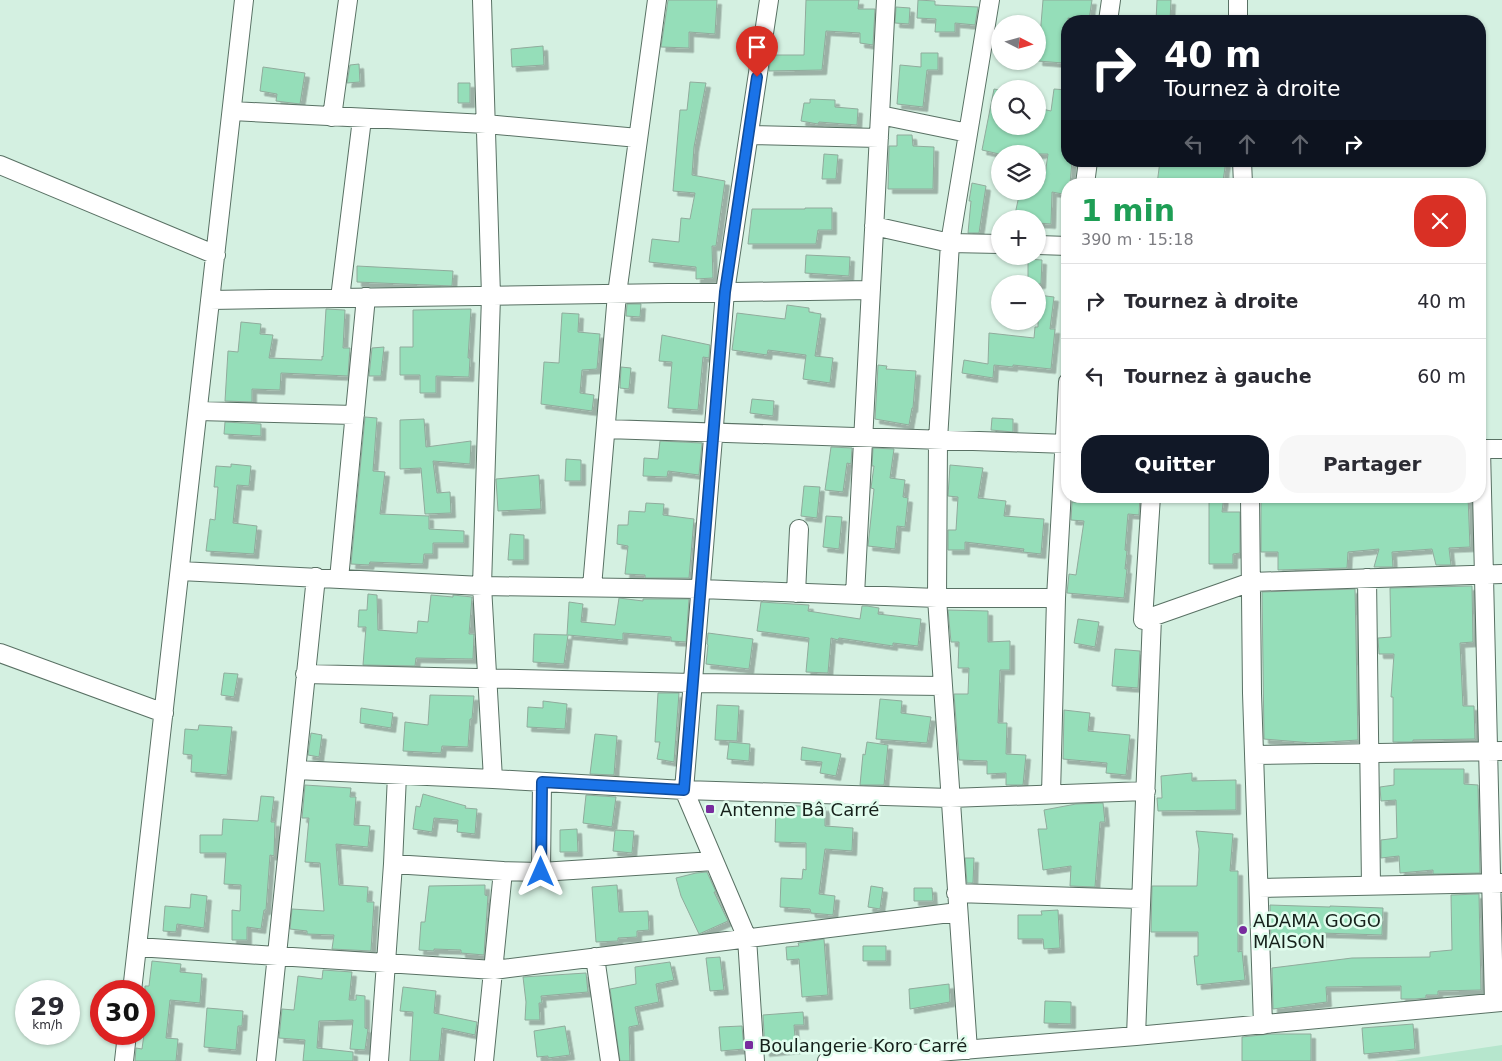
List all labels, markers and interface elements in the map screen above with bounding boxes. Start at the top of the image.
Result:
north arrow [991,15,1046,70]
map controls [991,15,1046,330]
pin [736,26,778,77]
icon: arrive [743,33,771,61]
icon: right [1081,35,1146,100]
text: 40 m [1164,35,1261,75]
text: Tournez à droite [1164,76,1341,101]
button: search [991,80,1046,135]
icon: left [1180,130,1208,158]
icon: ahead [1233,130,1261,158]
icon: ahead [1286,130,1314,158]
icon: right [1339,130,1367,158]
button: layers [991,145,1046,200]
text: 1 min [1081,193,1175,228]
button: close [1414,195,1466,247]
button: + [991,210,1046,265]
text: 390 m · 15:18 [1081,230,1194,249]
button: − [991,275,1046,330]
icon: right [1081,287,1109,315]
text: Tournez à droite [1124,290,1298,312]
text: 40 m [1417,290,1466,312]
icon: left [1081,362,1109,390]
text: Tournez à gauche [1124,365,1312,387]
text: 60 m [1417,365,1466,387]
button: Quitter [1081,435,1269,493]
button: Partager [1279,435,1466,493]
place label: Antenne Bâ Carré [720,799,879,820]
marker: Antenne Bâ Carré [704,803,716,815]
position arrow [514,845,566,897]
place label: ADAMA GOGO MAISON [1253,910,1381,952]
marker: ADAMA GOGO MAISON [1237,924,1249,936]
speed limit sign: 30 [90,980,155,1045]
text: 29 [30,992,65,1021]
text: km/h [32,1018,63,1032]
place label: Boulangerie Koro Carré [759,1035,967,1056]
marker: Boulangerie Koro Carré [743,1039,755,1051]

